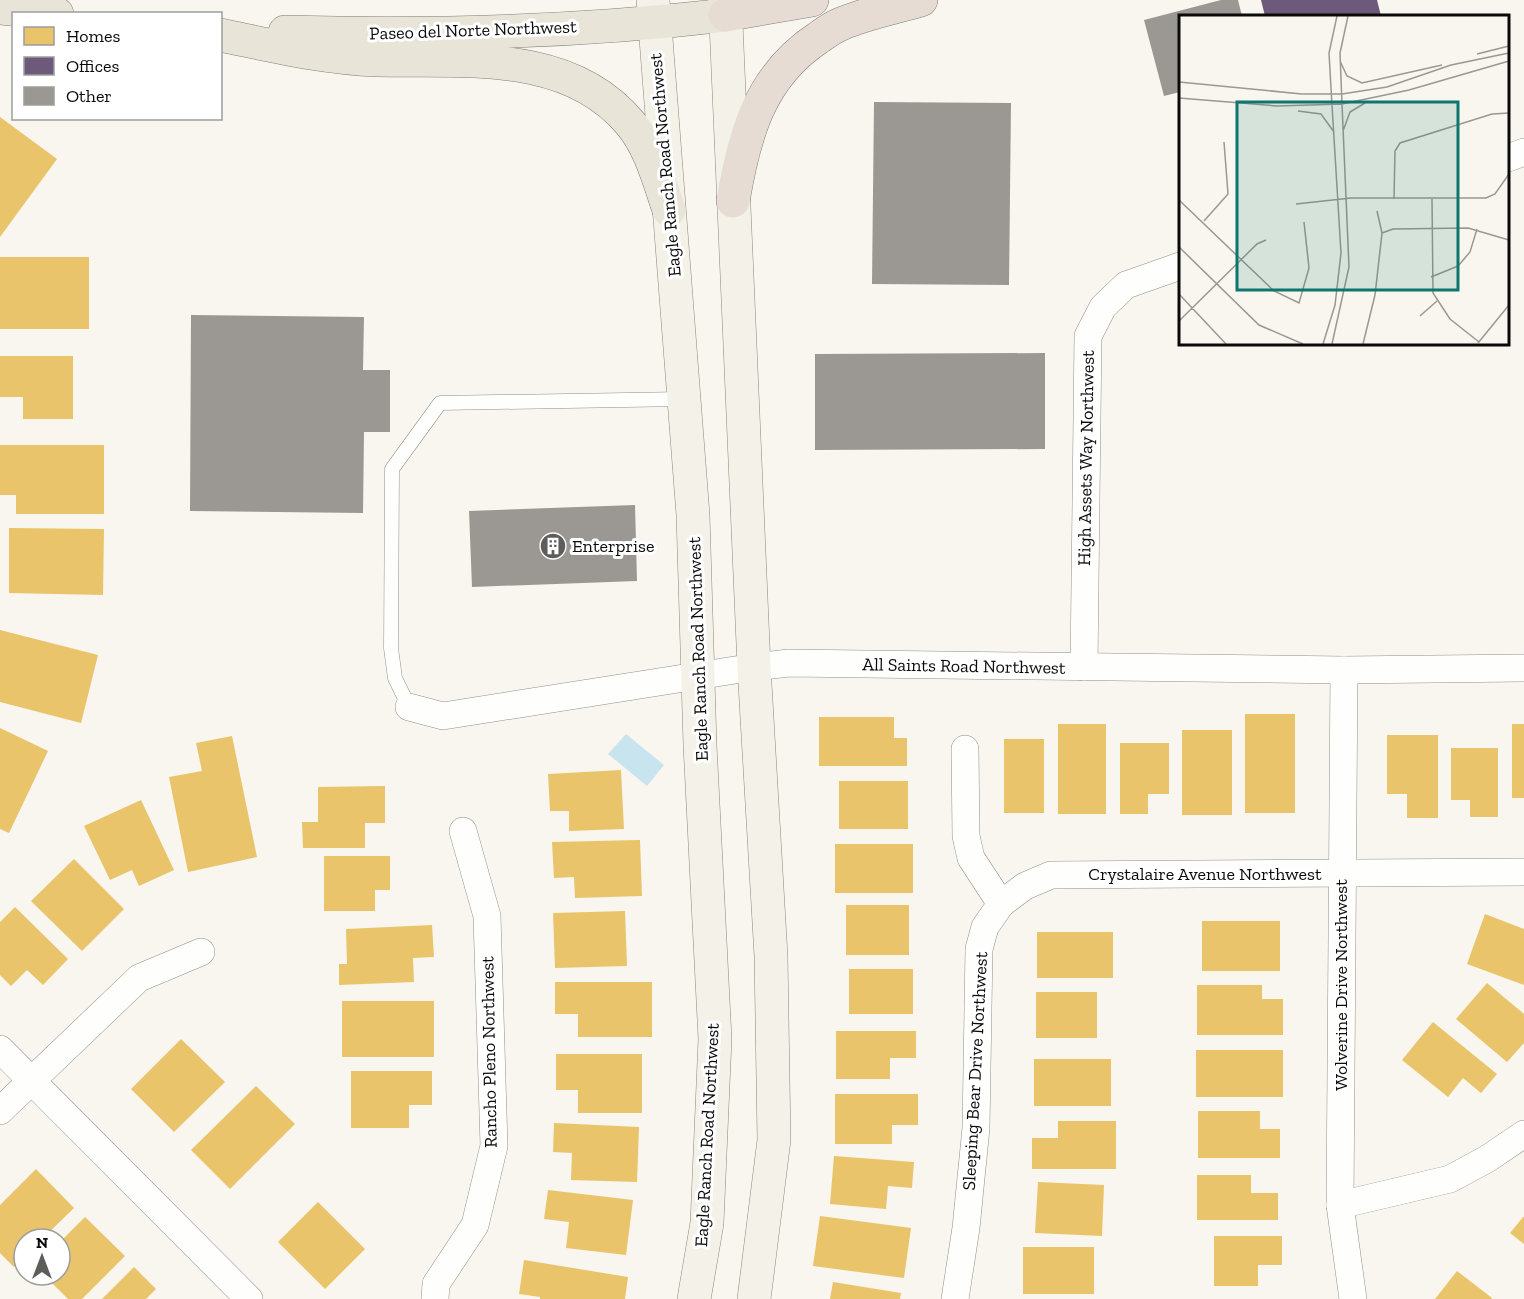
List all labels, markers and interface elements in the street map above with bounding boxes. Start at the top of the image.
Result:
legend [12,12,222,120]
street label: Paseo del Norte Northwest [369,15,577,45]
inset map [1179,15,1509,345]
text: Homes [66,25,120,47]
street label: Eagle Ranch Road Northwest [644,52,686,278]
text: Offices [66,55,119,77]
text: Other [66,85,112,107]
street label: High Assets Way Northwest [1073,350,1099,566]
building icon: Enterprise [538,531,568,561]
place label: Enterprise [572,535,654,557]
street label: Eagle Ranch Road Northwest [683,536,713,762]
street label: All Saints Road Northwest [862,653,1066,679]
street label: Crystalaire Avenue Northwest [1088,863,1322,885]
street label: Wolverine Drive Northwest [1330,879,1352,1091]
street label: Sleeping Bear Drive Northwest [958,951,992,1191]
street label: Rancho Pleno Northwest [476,956,502,1148]
street label: Eagle Ranch Road Northwest [690,1022,724,1248]
north arrow [12,1227,72,1287]
text: N [36,1233,48,1252]

